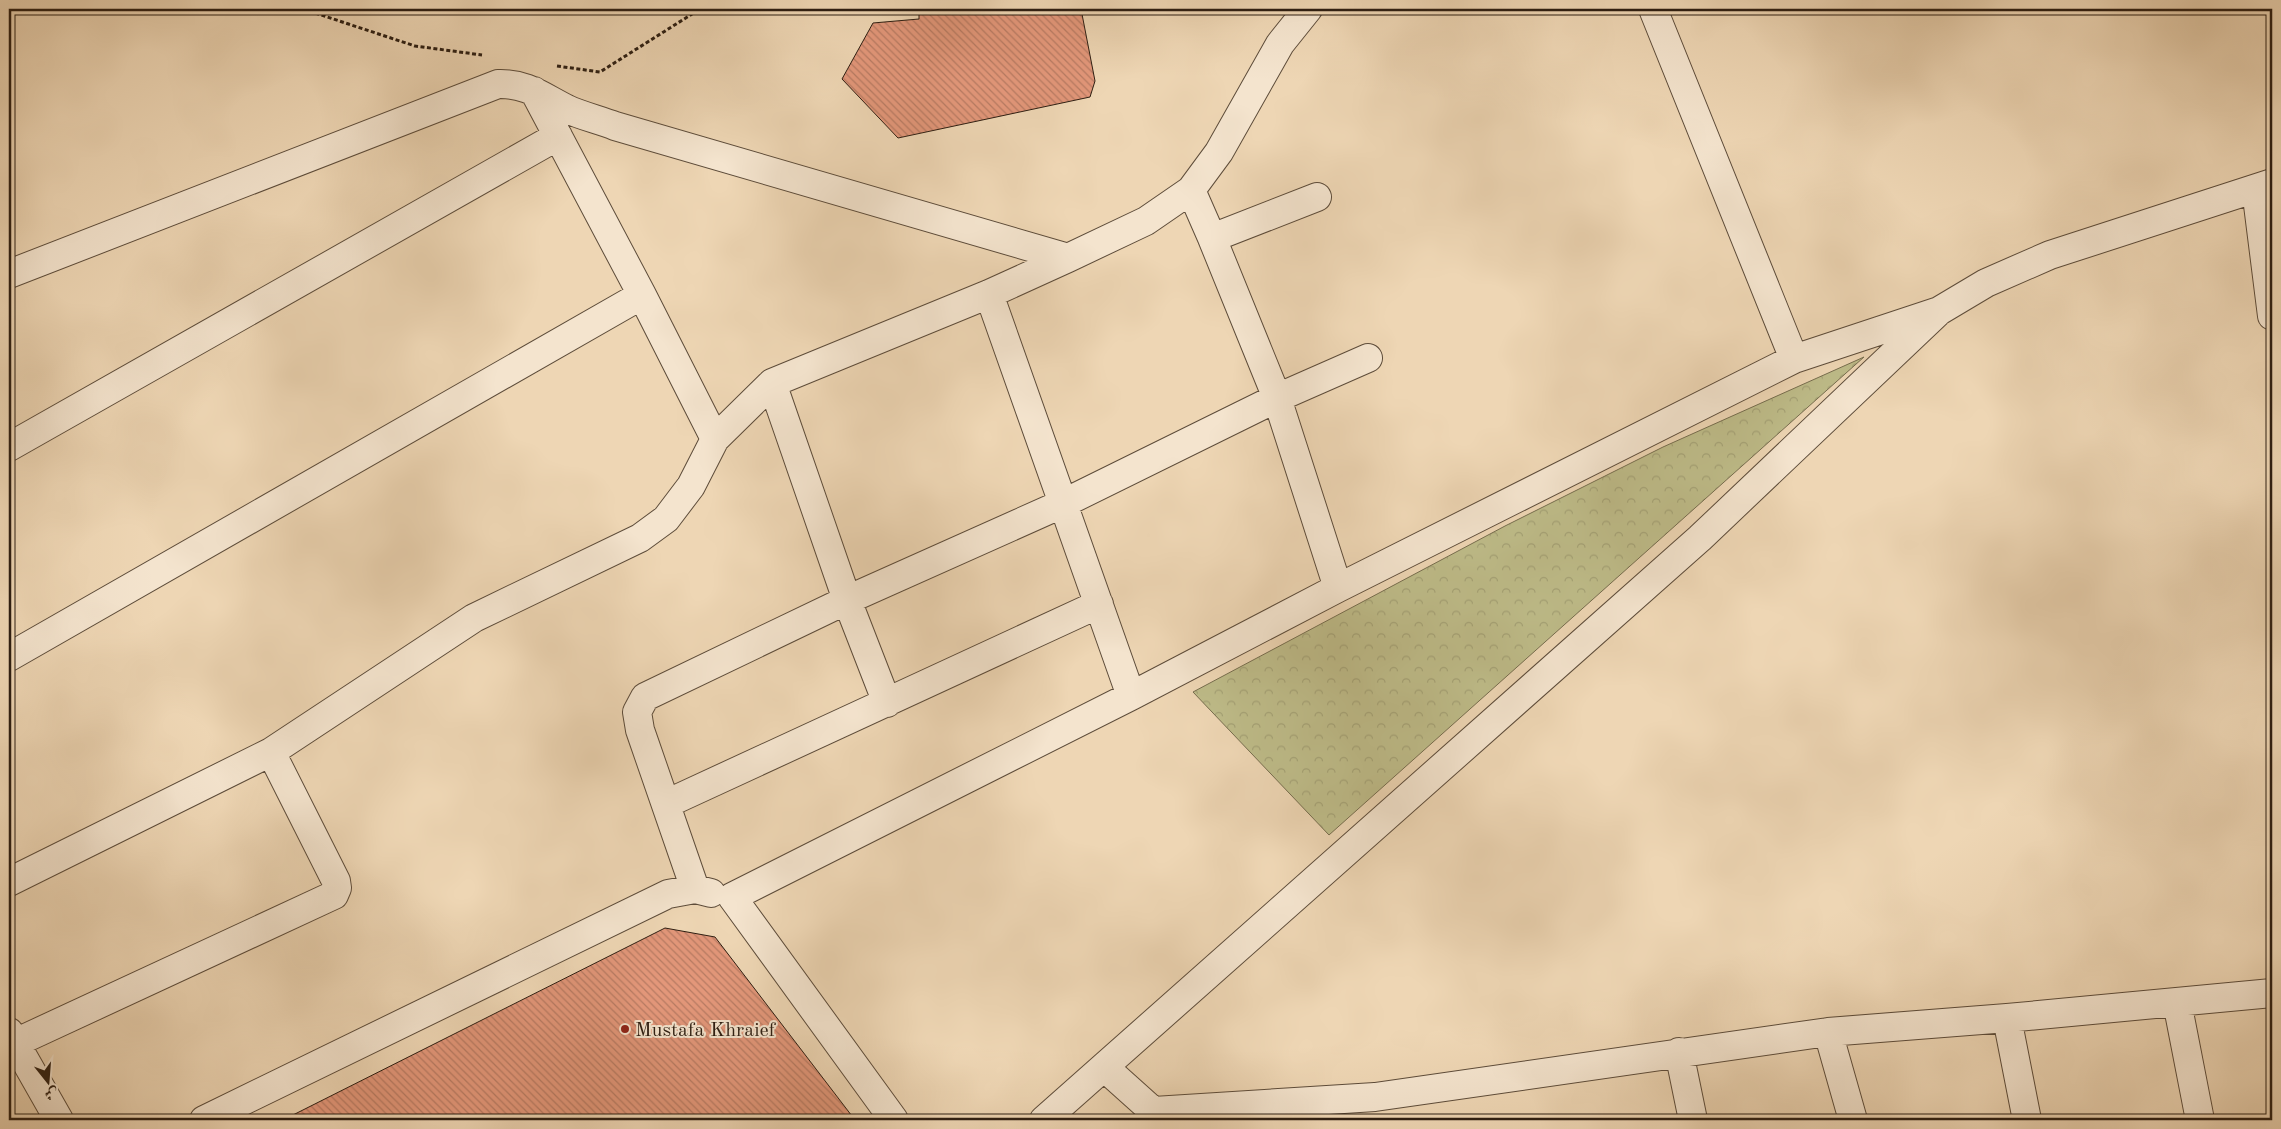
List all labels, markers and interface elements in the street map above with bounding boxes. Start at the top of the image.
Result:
place label: Mustafa Khraief [635,1021,777,1041]
marker: Mustafa Khraief [619,1023,631,1035]
north arrow [22,1056,72,1106]
text: ش [43,1085,60,1102]

